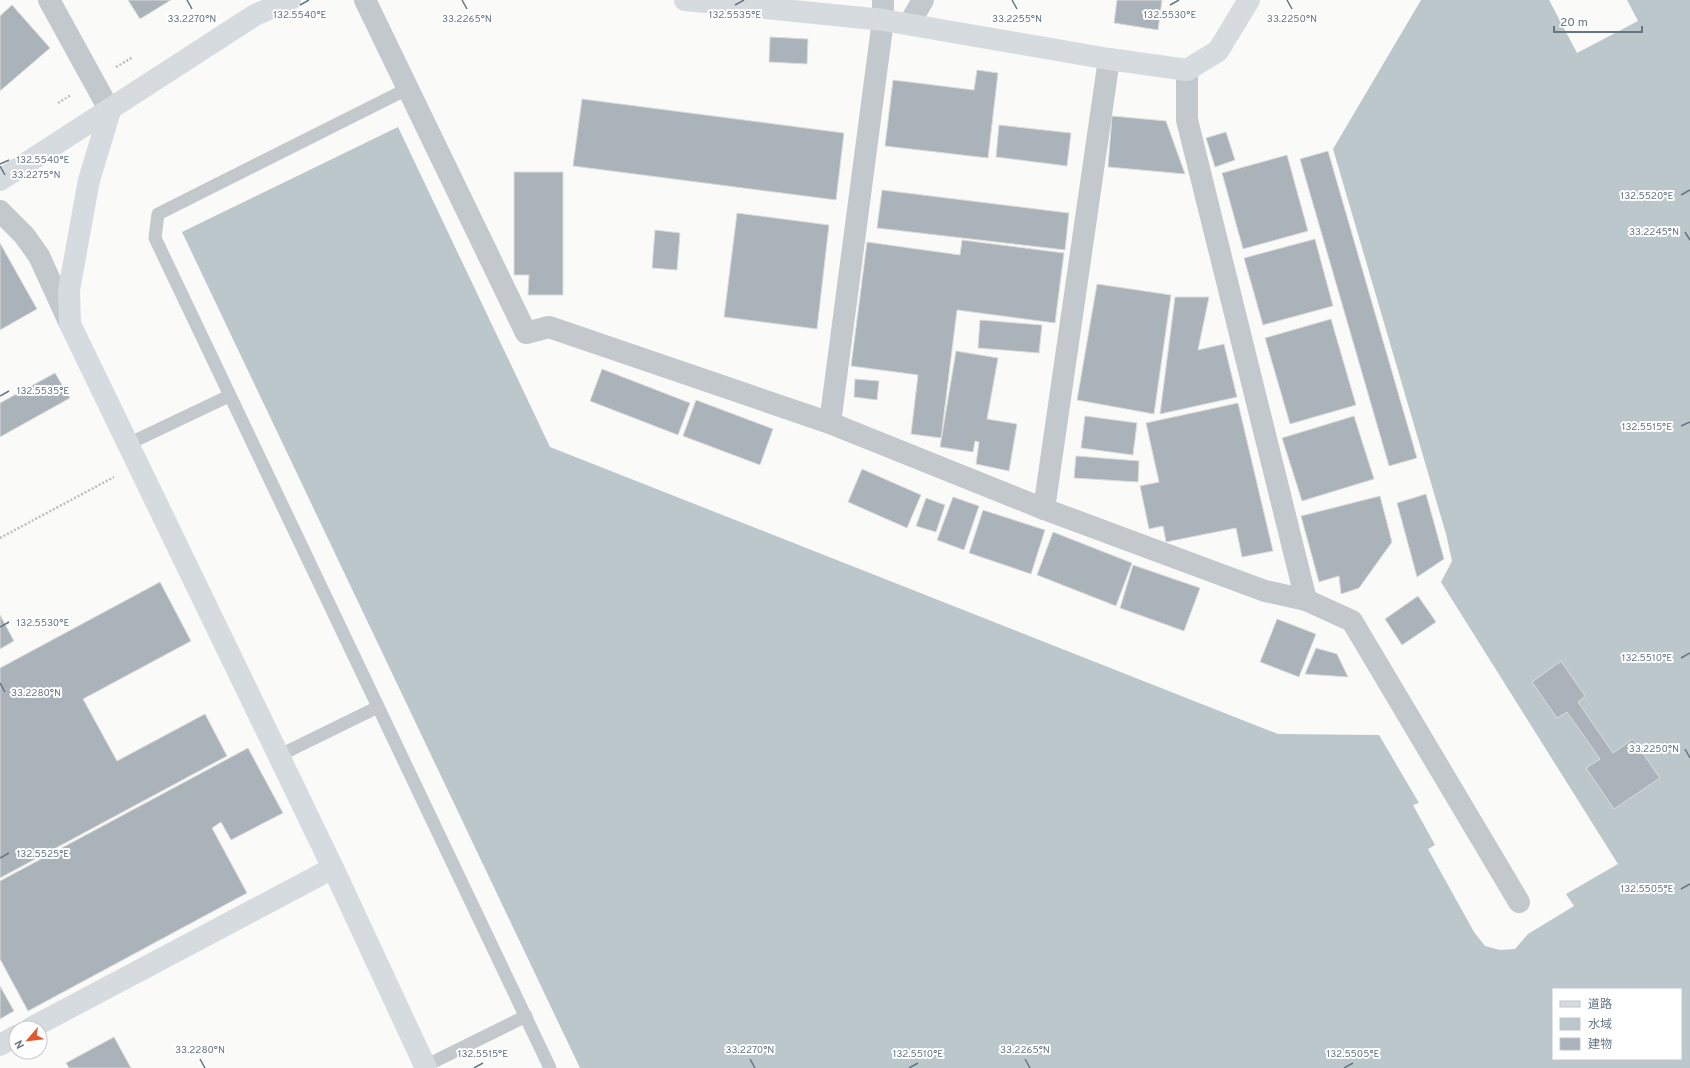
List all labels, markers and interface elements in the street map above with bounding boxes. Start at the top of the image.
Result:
scale bar [1554,8,1642,34]
text: 132.5540°E [273,9,327,22]
text: 132.5535°E [709,9,761,22]
text: 132.5530°E [1144,9,1196,22]
text: 33.2270°N [168,13,216,26]
text: 33.2265°N [442,13,492,26]
text: 33.2255°N [992,13,1042,26]
text: 33.2250°N [1267,13,1317,26]
text: 20 m [1560,15,1588,31]
text: 132.5540°E [16,154,70,167]
text: 33.2275°N [12,169,60,182]
text: 132.5520°E [1621,190,1673,203]
text: 33.2245°N [1629,226,1679,239]
text: 132.5535°E [17,385,69,398]
text: 132.5515°E [1622,421,1672,434]
text: 132.5530°E [17,617,69,630]
text: 132.5510°E [1622,652,1672,665]
text: 33.2280°N [11,687,61,700]
text: 33.2250°N [1629,743,1679,756]
text: 132.5525°E [17,848,69,861]
text: 132.5505°E [1620,883,1674,896]
legend [1552,988,1682,1060]
text: 道路 [1588,997,1612,1013]
text: 水域 [1588,1017,1612,1033]
north arrow [8,1020,48,1060]
text: N [12,1037,28,1051]
text: 建物 [1588,1037,1612,1053]
text: 33.2280°N [175,1044,225,1057]
text: 33.2270°N [726,1044,774,1057]
text: 33.2265°N [1000,1044,1050,1057]
text: 132.5515°E [458,1048,508,1061]
text: 132.5510°E [893,1048,943,1061]
text: 132.5505°E [1326,1048,1380,1061]

